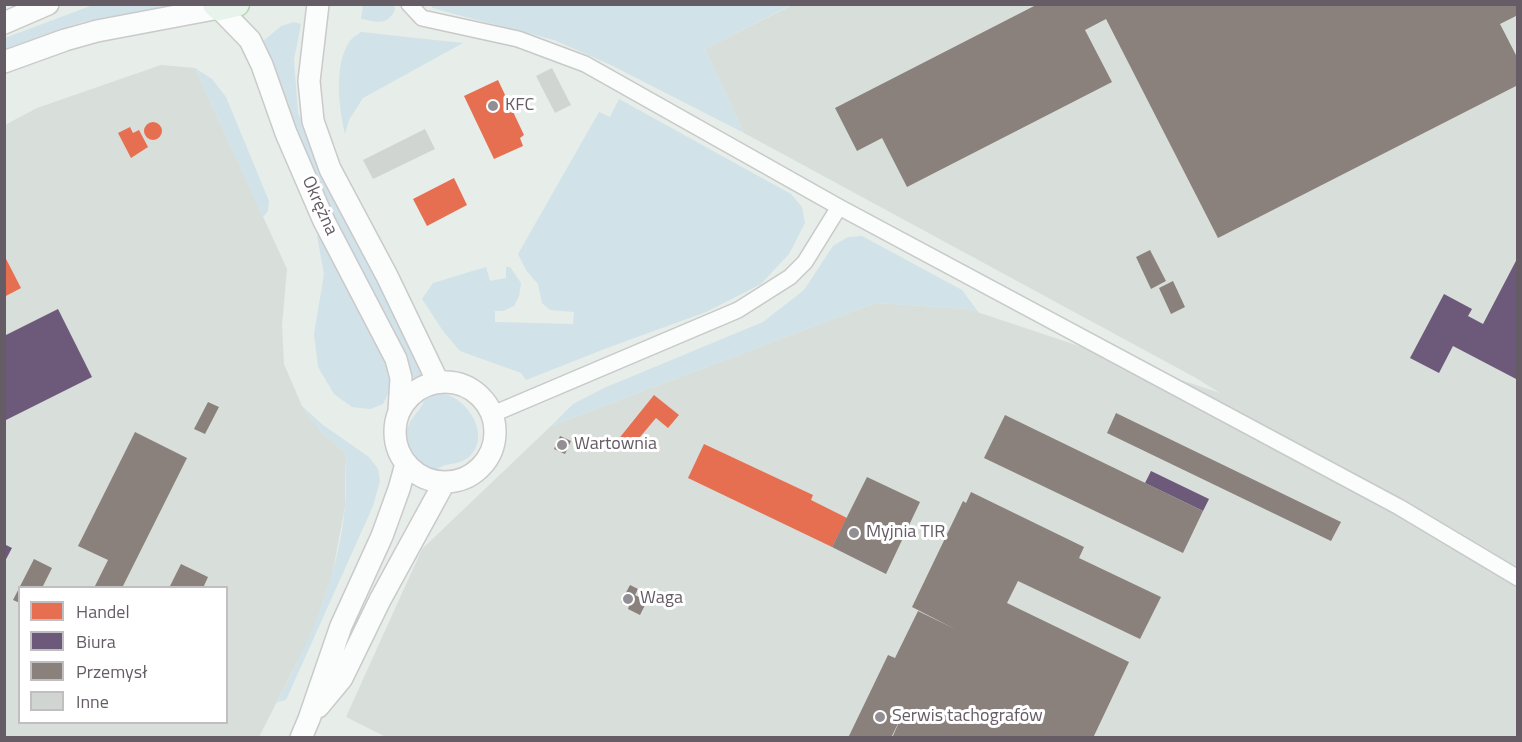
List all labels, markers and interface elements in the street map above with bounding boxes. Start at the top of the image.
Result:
place label: KFC [505,95,534,117]
marker: KFC [486,99,500,113]
street label: Okrężna [296,173,342,239]
place label: Wartownia [574,434,657,456]
marker: Wartownia [555,438,569,452]
place label: Myjnia TIR [866,522,945,544]
marker: Myjnia TIR [847,526,861,540]
legend [18,586,228,724]
place label: Waga [640,588,683,610]
marker: Waga [621,592,635,606]
text: Handel [76,598,130,625]
text: Biura [76,628,116,655]
text: Przemysł [76,658,148,685]
text: Inne [76,688,109,715]
place label: Serwis tachografów [892,706,1043,728]
marker: Serwis tachografów [873,710,887,724]

